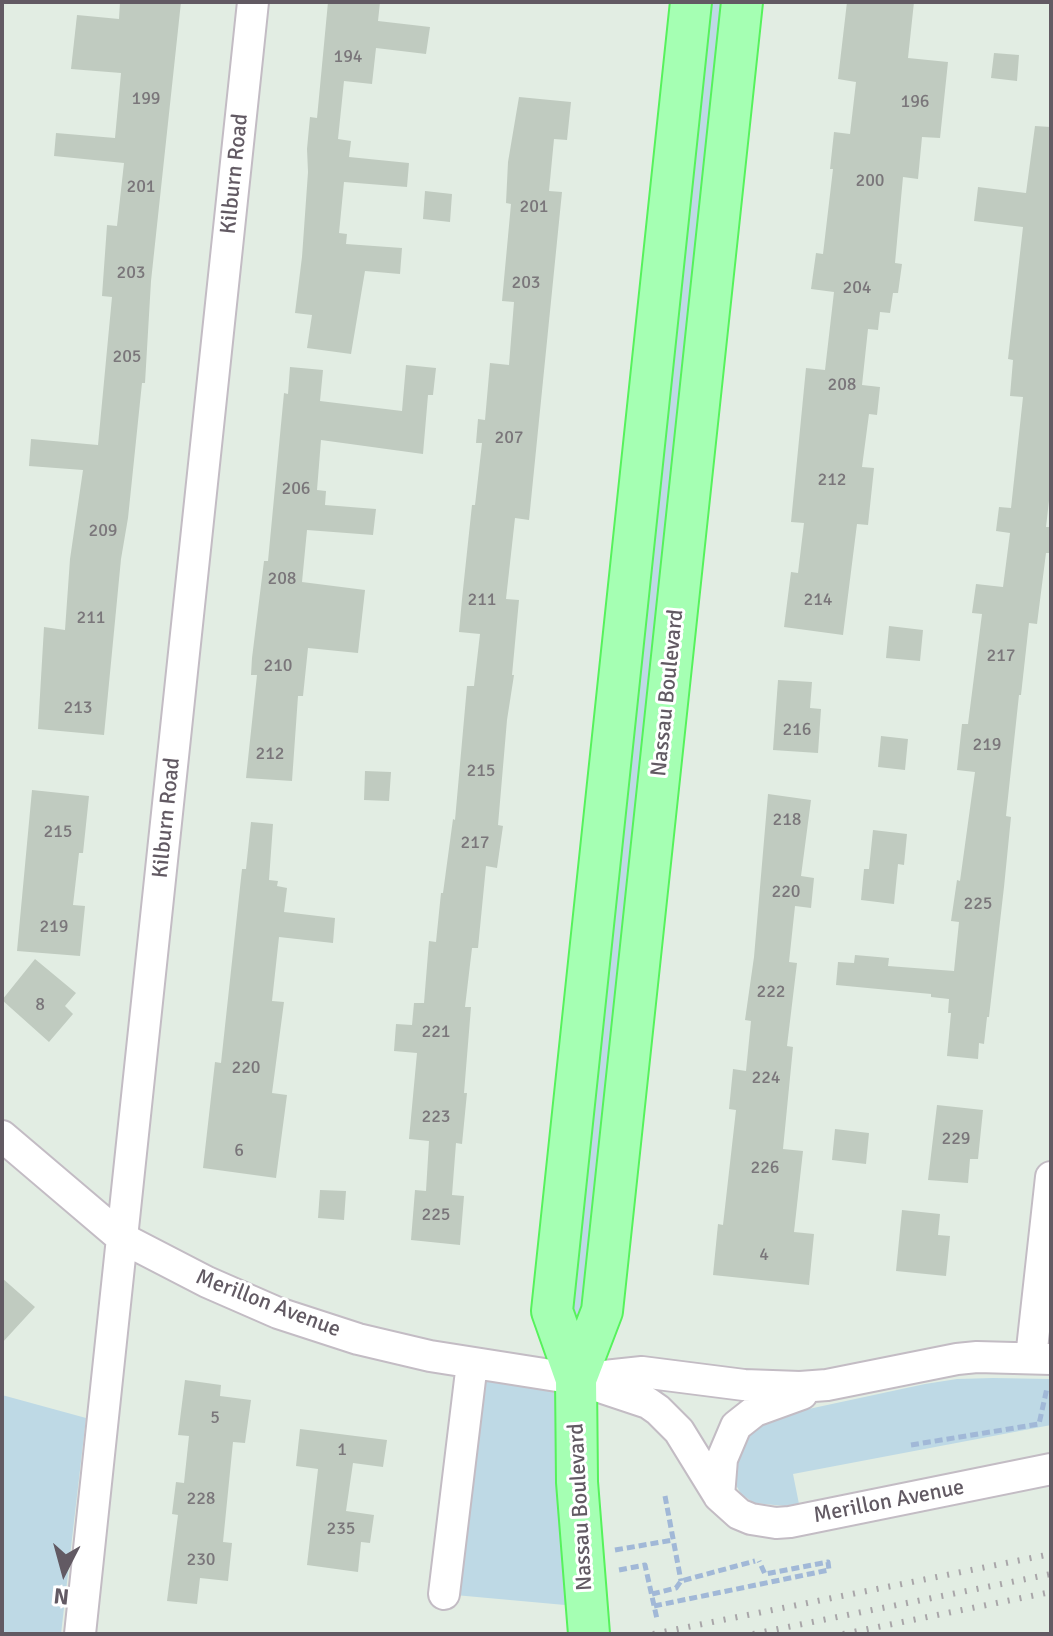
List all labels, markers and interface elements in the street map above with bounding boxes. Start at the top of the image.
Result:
house number: 194 [333,46,363,68]
house number: 199 [131,88,161,110]
house number: 196 [900,91,930,113]
street label: Kilburn Road [216,112,254,236]
house number: 200 [855,170,885,192]
house number: 201 [126,176,156,198]
house number: 201 [519,196,549,218]
house number: 203 [116,262,146,284]
house number: 203 [511,272,541,294]
house number: 204 [842,277,872,299]
house number: 205 [112,346,142,368]
house number: 208 [827,374,857,396]
house number: 207 [494,427,524,449]
house number: 212 [817,469,847,491]
house number: 206 [281,478,311,500]
house number: 209 [88,520,118,542]
house number: 208 [267,568,297,590]
house number: 211 [467,589,497,611]
house number: 214 [803,589,833,611]
house number: 211 [76,607,106,629]
street label: Nassau Boulevard [646,608,690,778]
house number: 217 [986,645,1016,667]
house number: 210 [263,655,293,677]
house number: 213 [63,697,93,719]
house number: 216 [782,719,812,741]
house number: 219 [972,734,1002,756]
house number: 212 [255,743,285,765]
street label: Kilburn Road [148,756,186,880]
house number: 215 [466,760,496,782]
house number: 218 [772,809,802,831]
house number: 215 [43,821,73,843]
house number: 217 [460,832,490,854]
house number: 220 [771,881,801,903]
house number: 225 [963,893,993,915]
house number: 219 [39,916,69,938]
house number: 222 [756,981,786,1003]
house number: 8 [35,994,45,1016]
house number: 221 [421,1021,451,1043]
house number: 220 [231,1057,261,1079]
house number: 224 [751,1067,781,1089]
house number: 223 [421,1106,451,1128]
house number: 229 [941,1128,971,1150]
house number: 6 [234,1140,244,1162]
house number: 226 [750,1157,780,1179]
house number: 225 [421,1204,451,1226]
house number: 4 [759,1244,769,1266]
street label: Merillon Avenue [192,1264,344,1344]
house number: 5 [210,1407,220,1429]
street label: Nassau Boulevard [563,1423,599,1591]
house number: 1 [337,1439,347,1461]
street label: Merillon Avenue [811,1474,967,1530]
house number: 228 [186,1488,216,1510]
house number: 235 [326,1518,356,1540]
north arrow [24,1532,104,1612]
house number: 230 [186,1549,216,1571]
text: N [52,1582,70,1611]

